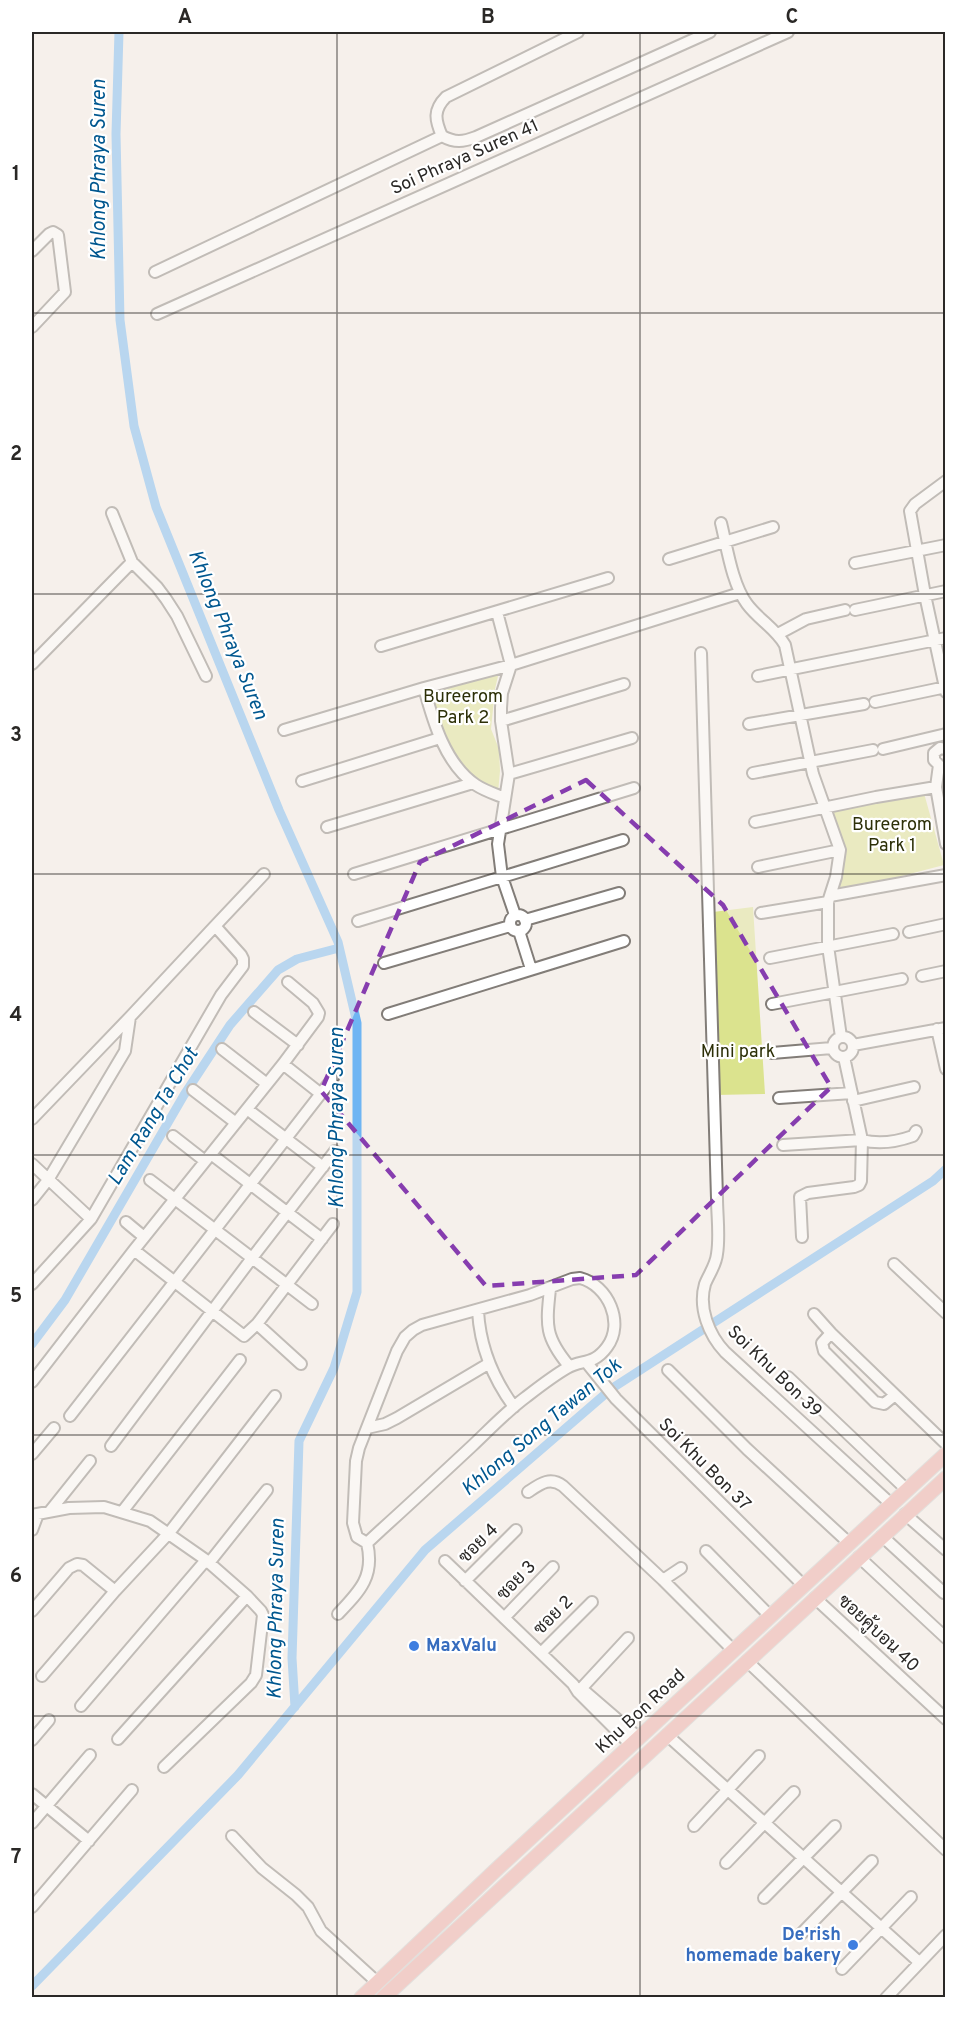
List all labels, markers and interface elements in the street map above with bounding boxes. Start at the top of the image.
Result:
text: A [178,5,192,31]
text: B [481,5,495,31]
text: C [786,5,798,31]
water label: Khlong Phraya Suren [87,79,113,261]
street label: Soi Phraya Suren 41 [387,115,543,201]
text: 1 [12,162,20,188]
text: 2 [10,442,22,468]
water label: Khlong Phraya Suren [181,546,273,724]
park label: Bureerom Park 2 [423,686,503,730]
text: 3 [10,723,22,749]
park label: Bureerom Park 1 [852,814,932,858]
text: 4 [10,1003,22,1029]
water label: Khlong Phraya Suren [325,1027,351,1209]
park label: Mini park [701,1041,775,1064]
water label: Lam Rang Ta Chot [103,1043,206,1191]
text: 5 [10,1284,22,1310]
street label: Soi Khu Bon 39 [722,1321,826,1423]
water label: Khlong Song Tawan Tok [457,1353,628,1503]
street label: Soi Khu Bon 37 [653,1414,755,1516]
water label: Khlong Phraya Suren [262,1518,292,1700]
street label: ซอย 4 [454,1519,504,1569]
street label: ซอย 3 [492,1556,542,1606]
text: 6 [10,1564,22,1590]
street label: ซอยคู้บอน 40 [832,1589,925,1678]
street label: ซอย 2 [529,1591,579,1641]
place label: MaxValu [426,1635,497,1658]
marker: MaxValu [407,1639,421,1653]
street label: Khu Bon Road [591,1665,691,1759]
text: 7 [11,1845,21,1871]
place label: De'rish homemade bakery [685,1924,841,1968]
marker: De'rish homemade bakery [846,1938,860,1952]

